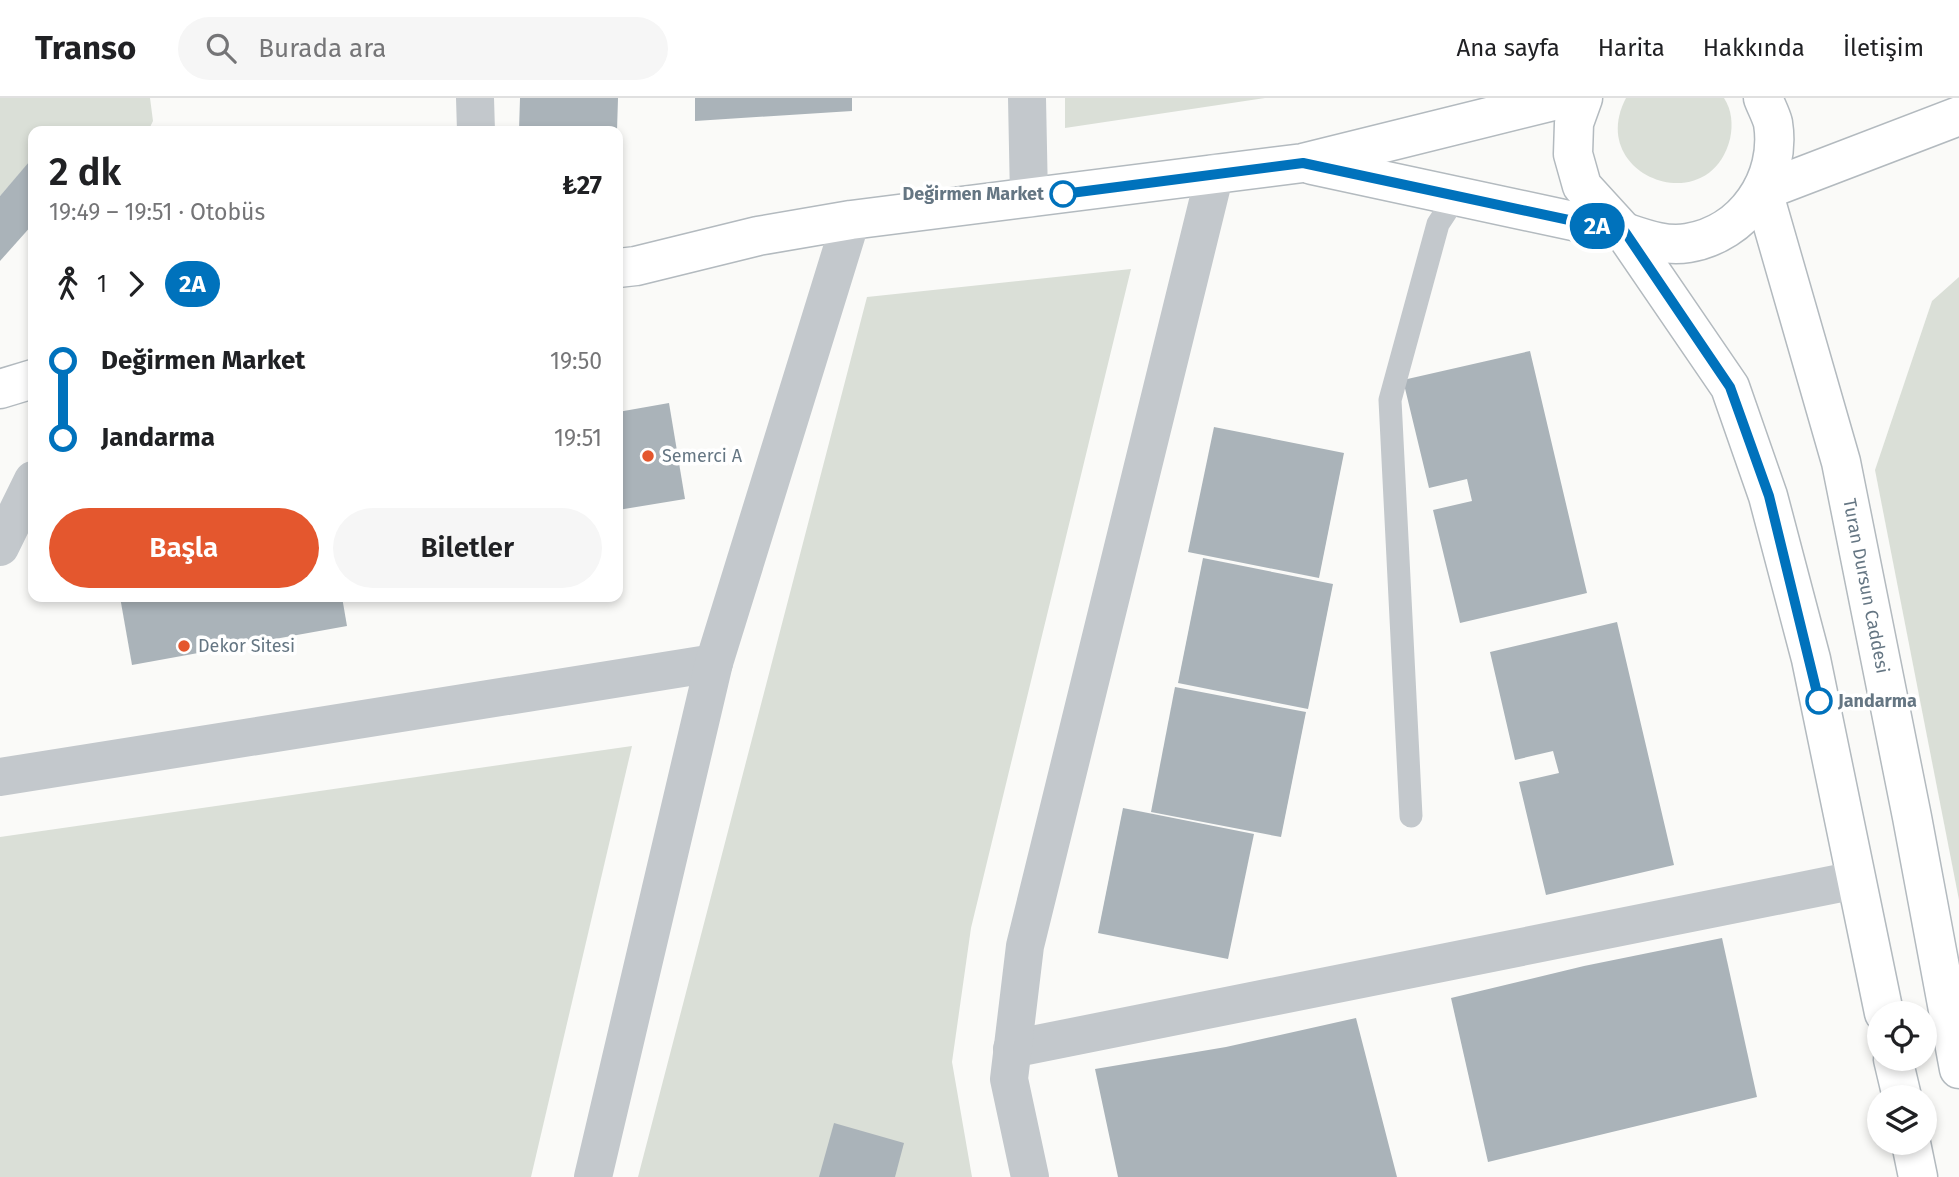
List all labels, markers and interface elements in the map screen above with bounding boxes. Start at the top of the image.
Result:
search box [178,17,668,80]
text: Transo [35,28,136,68]
icon: search [202,29,240,67]
text: Burada ara [258,33,386,64]
text: Ana sayfa [1456,34,1560,62]
text: Harita [1598,34,1665,62]
text: Hakkında [1703,34,1805,62]
text: İletişim [1843,34,1924,62]
text: 2 dk [49,149,121,195]
text: ₺27 [562,170,602,201]
marker: Değirmen Market [1050,181,1076,207]
place label: Değirmen Market [903,183,1045,205]
text: 19:49 – 19:51 · Otobüs [49,198,265,226]
line badge: 2A [1566,203,1628,249]
text: 2A [1584,212,1610,240]
icon: walk [49,265,87,303]
icon: forward [117,265,155,303]
text: 1 [97,270,107,298]
text: 2A [179,270,206,298]
text: Değirmen Market [101,345,305,376]
text: 19:50 [550,347,602,375]
text: Jandarma [101,422,215,453]
text: 19:51 [554,424,602,452]
place label: Semerci A [662,445,743,467]
marker: Semerci A [640,448,656,464]
street label: Turan Dursun Caddesi [1838,497,1894,675]
button: Başla [49,508,319,588]
button: Biletler [333,508,602,588]
place label: Dekor Sitesi [198,635,295,657]
marker: Dekor Sitesi [176,638,192,654]
marker: Jandarma [1806,688,1832,714]
place label: Jandarma [1837,690,1917,712]
map controls [1867,1001,1937,1155]
button: locate [1867,1001,1937,1071]
button: layers [1867,1085,1937,1155]

